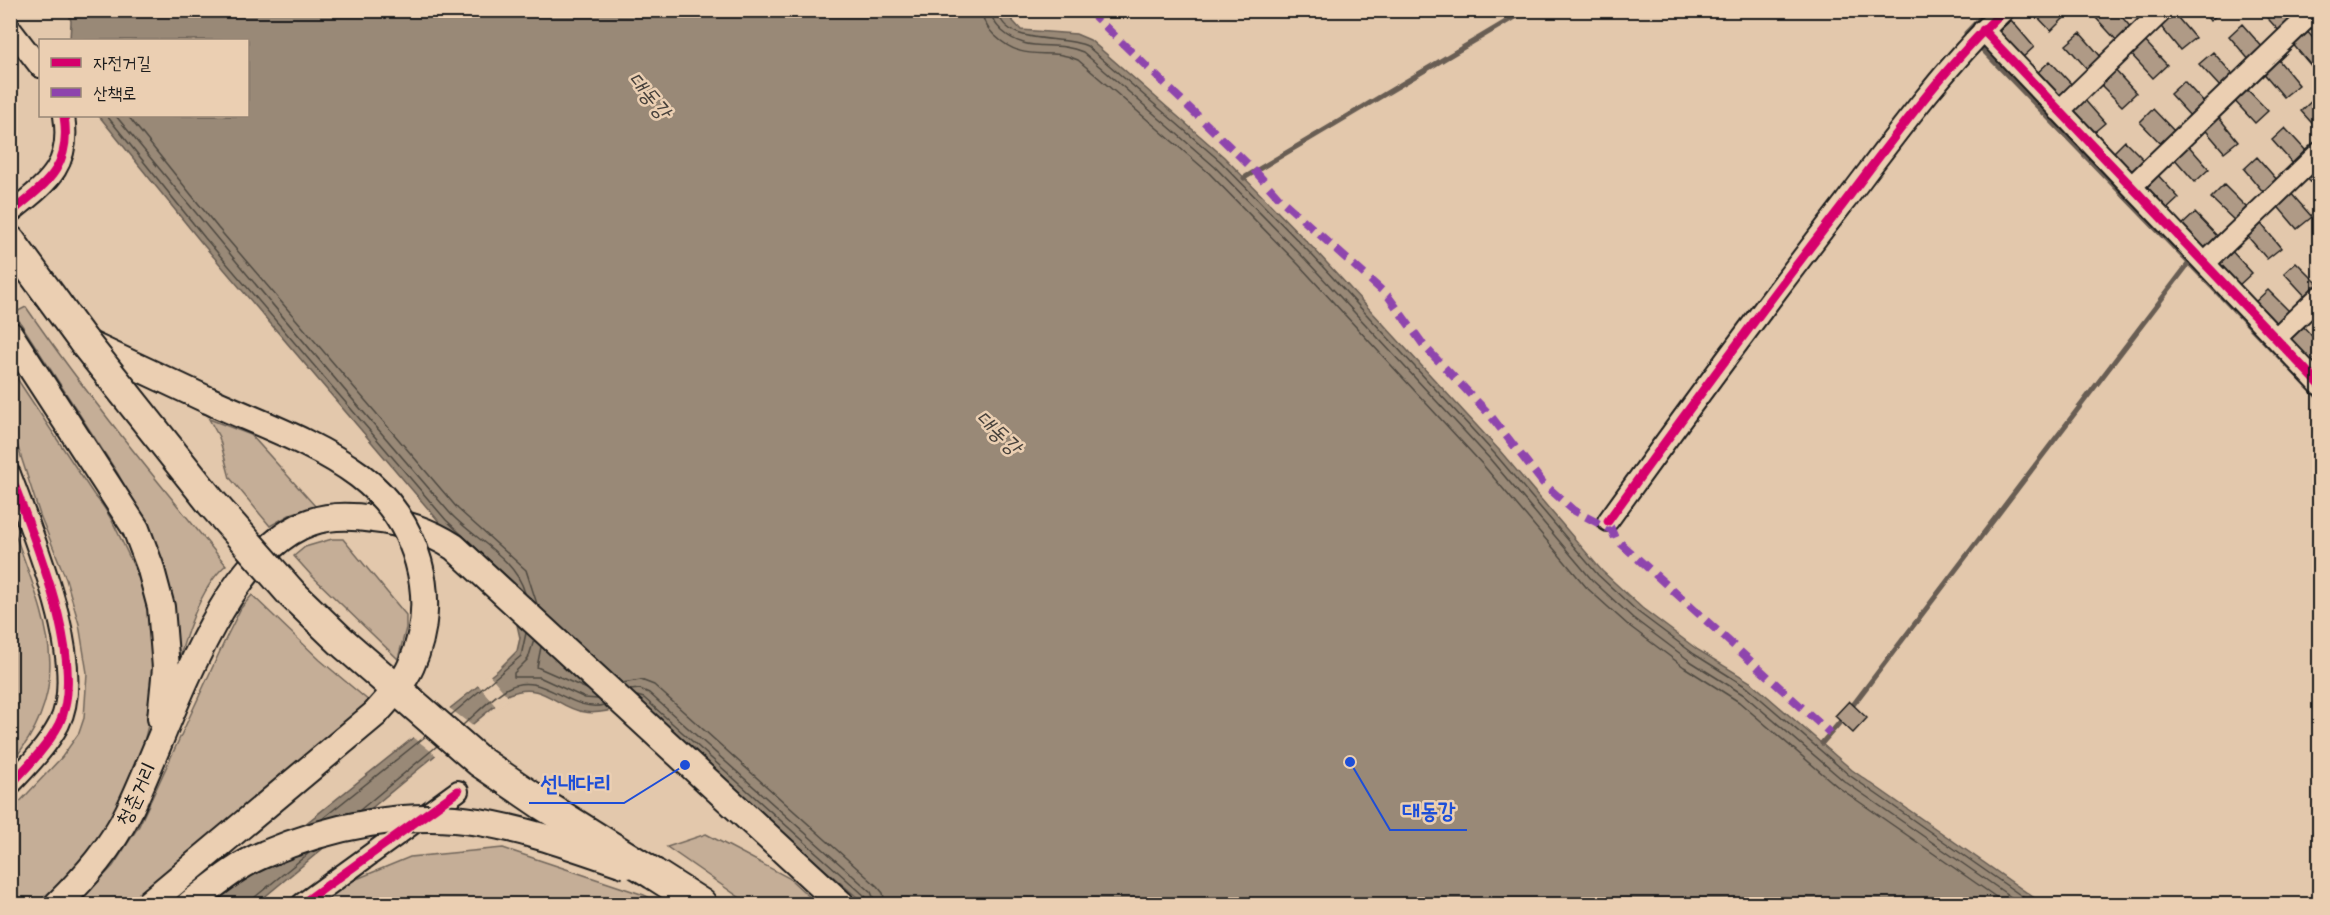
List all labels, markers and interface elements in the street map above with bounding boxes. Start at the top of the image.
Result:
legend [39,39,249,117]
text: 자전거길 [93,52,151,74]
water label: 대동강 [622,66,679,126]
text: 산책로 [93,82,136,104]
water label: 대동강 [970,404,1029,462]
street label: 청춘거리 [110,758,161,830]
callout: 선내다리 [529,763,624,803]
text: 선내다리 [540,770,611,797]
callout: 대동강 [1390,790,1467,830]
text: 대동강 [1402,797,1456,824]

